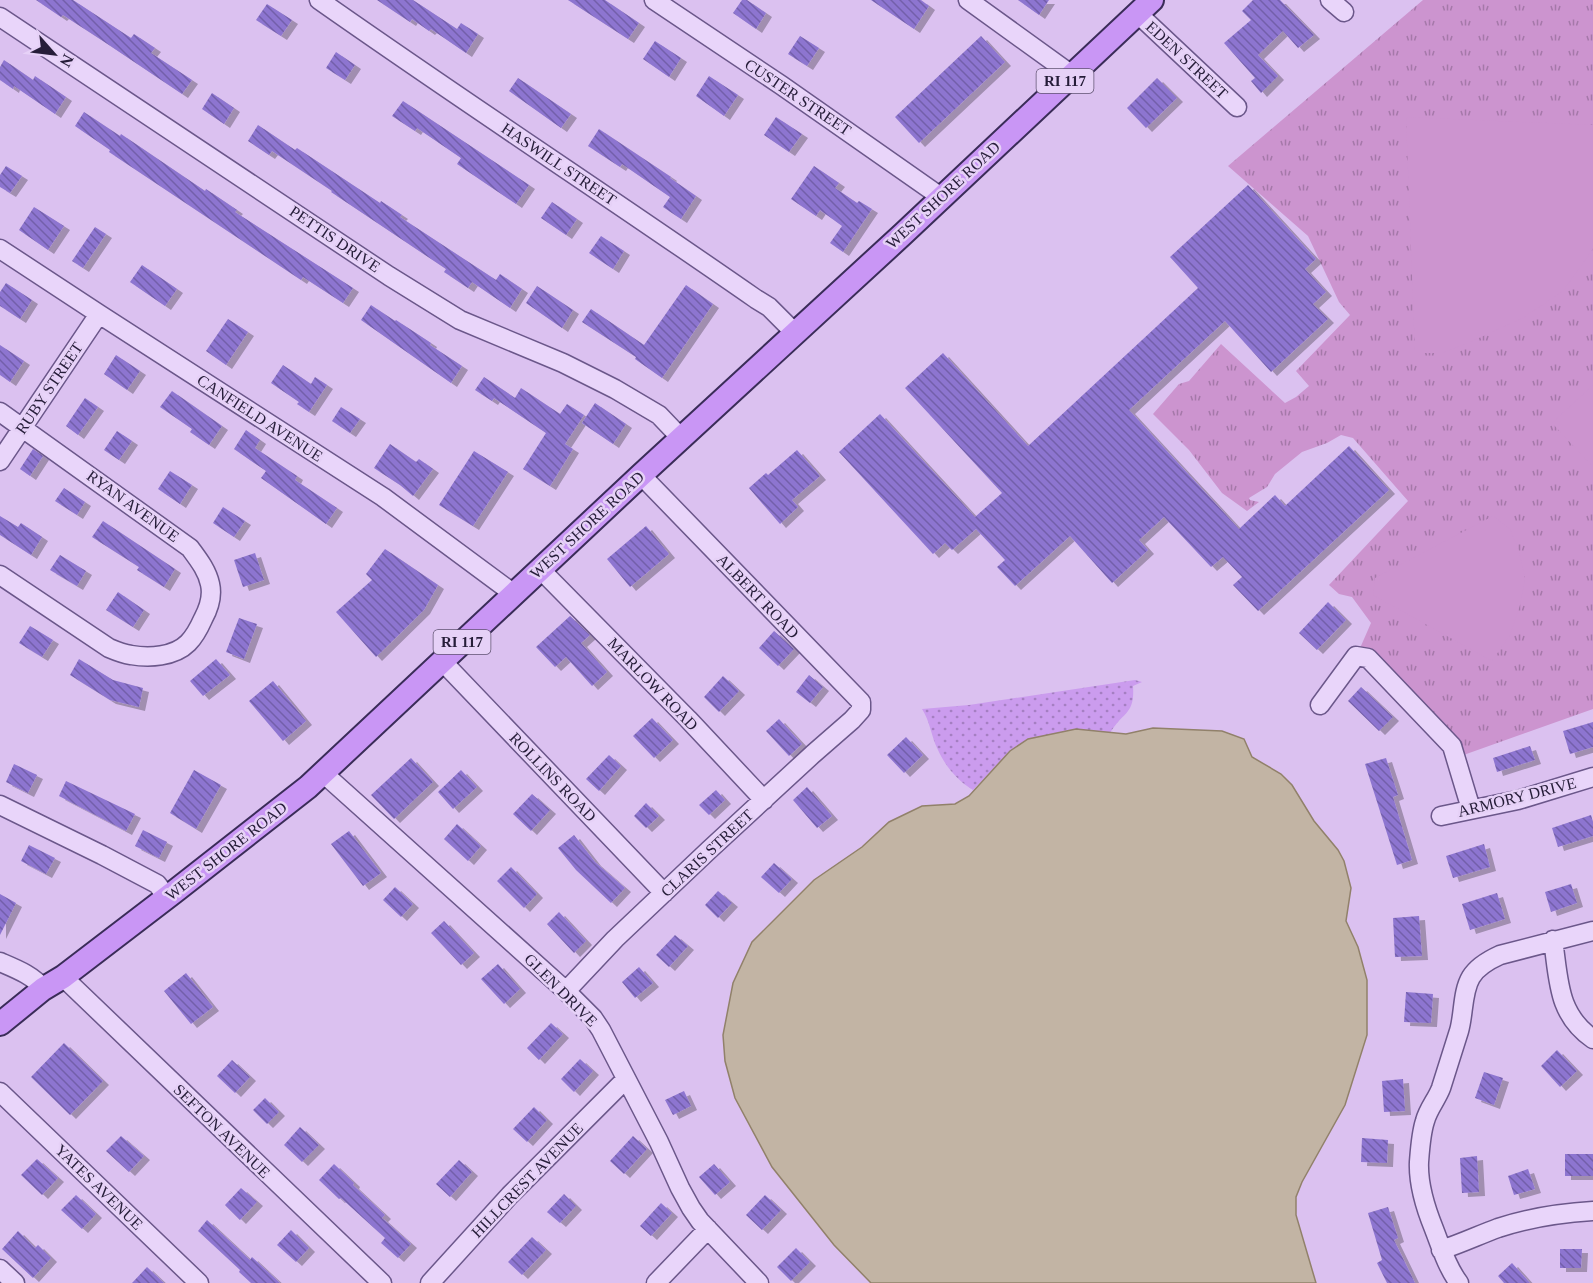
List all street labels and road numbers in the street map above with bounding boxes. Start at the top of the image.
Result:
street label: EDEN STREET [1143,18,1231,102]
street label: CUSTER STREET [742,55,854,139]
road number: RI 117 [1036,69,1094,93]
street label: HASWILL STREET [499,119,620,209]
street label: WEST SHORE ROAD [883,138,1003,252]
street label: PETTIS DRIVE [287,203,383,275]
street label: RUBY STREET [12,339,86,437]
street label: CANFIELD AVENUE [194,371,326,465]
street label: RYAN AVENUE [84,467,182,545]
street label: WEST SHORE ROAD [527,468,647,582]
street label: ALBERT ROAD [714,550,802,642]
road number: RI 117 [434,630,490,654]
street label: MARLOW ROAD [605,634,701,734]
street label: ROLLINS ROAD [506,729,600,825]
street label: ARMORY DRIVE [1456,774,1578,820]
street label: WEST SHORE ROAD [162,798,290,904]
street label: CLARIS STREET [657,806,757,900]
street label: GLEN DRIVE [521,950,601,1030]
street label: SEFTON AVENUE [170,1081,274,1181]
street label: HILLCREST AVENUE [468,1119,586,1241]
street label: YATES AVENUE [52,1141,146,1233]

